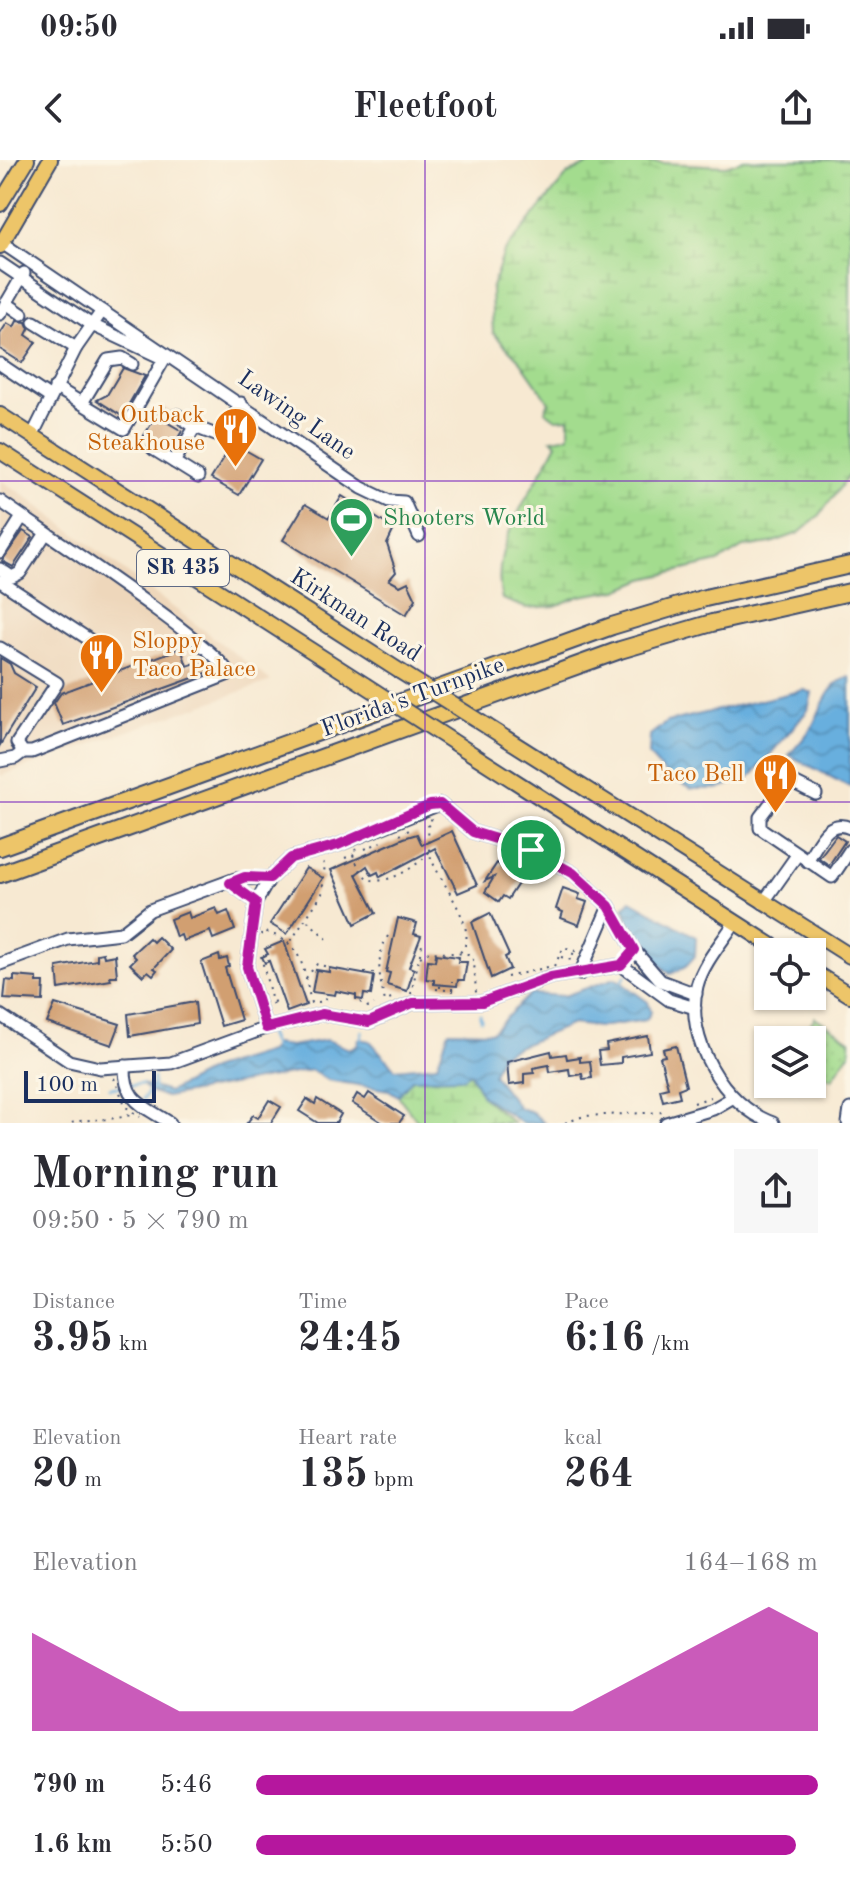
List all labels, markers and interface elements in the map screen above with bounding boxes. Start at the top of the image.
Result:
text: 09:50 [40,13,118,43]
icon: back [32,86,76,130]
icon: share [774,86,818,130]
text: Fleetfoot [353,90,497,126]
street label: Lawing Lane [233,367,359,465]
place label: Outback Steakhouse [87,404,205,456]
restaurant icon: Outback Steakhouse [212,406,260,469]
sports icon: Shooters World [328,495,376,558]
place label: Shooters World [383,507,545,531]
road number: SR 435 [137,550,229,586]
street label: Kirkman Road [285,565,425,667]
place label: Sloppy Taco Palace [132,630,256,682]
restaurant icon: Sloppy Taco Palace [77,632,125,695]
street label: Florida's Turnpike [318,654,508,742]
restaurant icon: Taco Bell [751,751,799,814]
place label: Taco Bell [647,763,744,787]
pin [497,816,565,884]
icon: arrive [509,828,553,872]
map controls [754,938,826,1098]
button: locate [754,938,826,1010]
button: layers [754,1026,826,1098]
scale bar [24,1067,156,1103]
text: 100 m [36,1074,98,1096]
button: share [734,1149,818,1233]
text: Morning run [32,1153,279,1197]
text: 09:50 · 5 × 790 m [32,1208,249,1234]
text: Distance [32,1291,115,1313]
text: Time [298,1291,347,1313]
text: Pace [564,1291,609,1313]
text: 3.95 [32,1320,113,1360]
text: 24:45 [298,1320,402,1360]
text: 6:16 [564,1320,645,1360]
text: km [113,1333,148,1355]
text: /km [645,1333,690,1355]
text: Elevation [32,1427,122,1449]
text: Heart rate [298,1427,397,1449]
text: kcal [564,1427,602,1449]
text: 20 [32,1456,78,1496]
text: 135 [298,1456,368,1496]
text: 264 [564,1456,634,1496]
text: m [78,1469,102,1491]
text: bpm [368,1469,414,1491]
text: Elevation [32,1550,138,1576]
text: 164–168 m [683,1550,818,1576]
text: 790 m [32,1772,105,1798]
text: 5:46 [160,1772,213,1798]
text: 1.6 km [32,1832,112,1858]
text: 5:50 [160,1832,213,1858]

